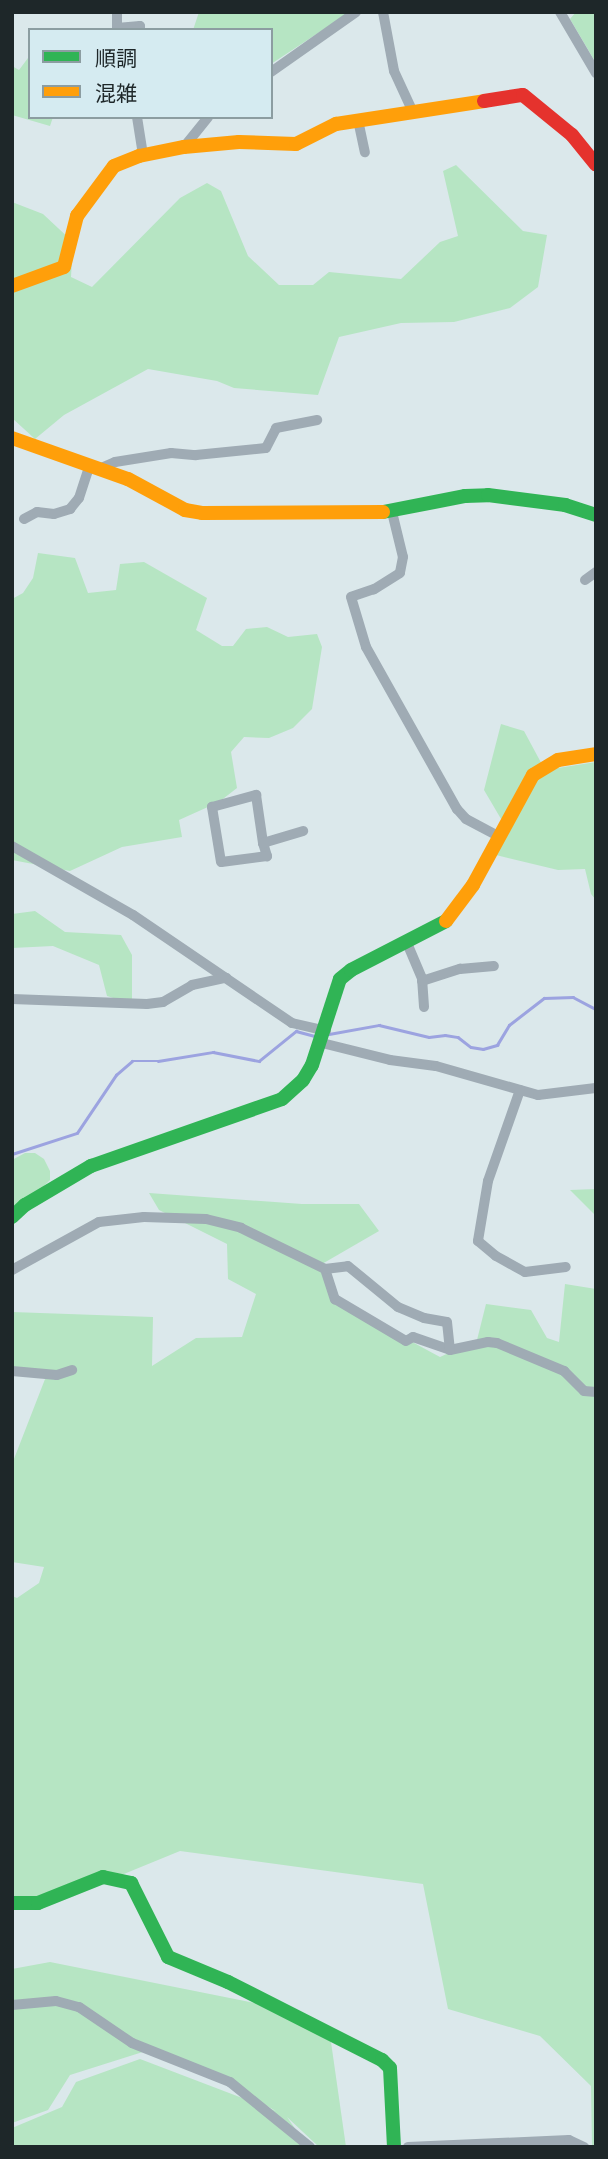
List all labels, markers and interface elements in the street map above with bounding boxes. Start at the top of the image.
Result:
legend [28,28,273,119]
text: 順調 [95,45,137,71]
text: 混雑 [95,80,137,106]

